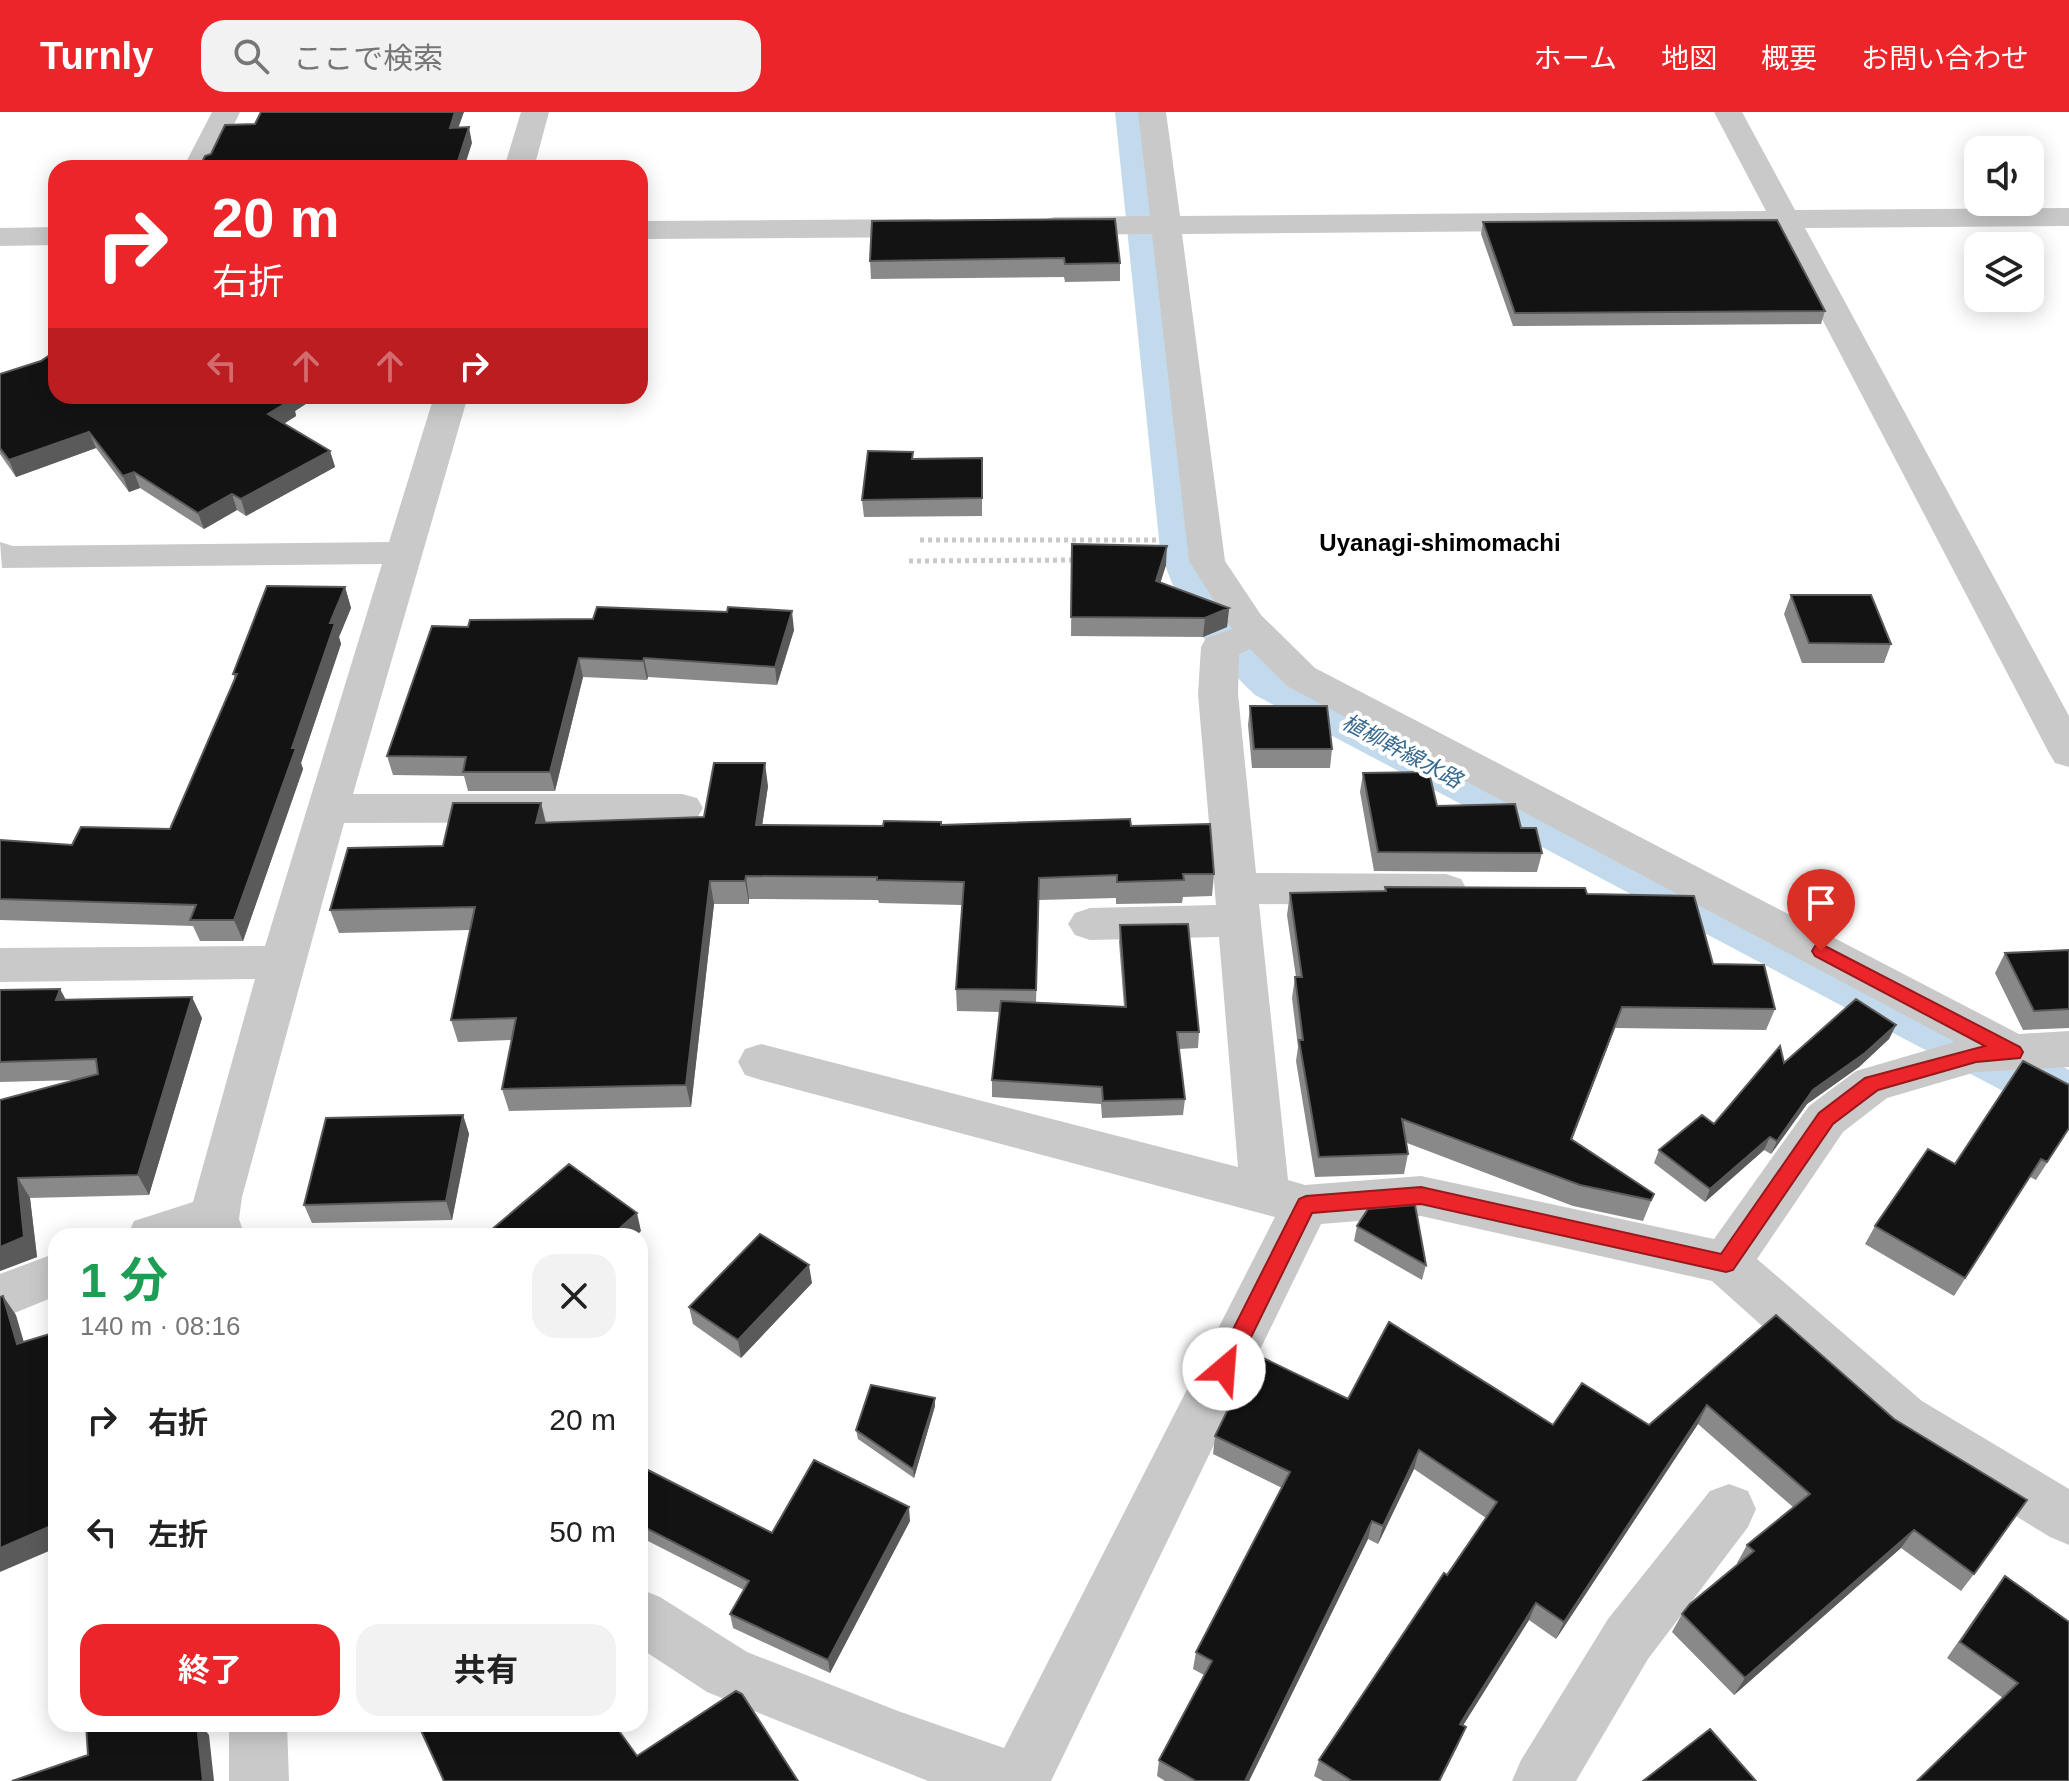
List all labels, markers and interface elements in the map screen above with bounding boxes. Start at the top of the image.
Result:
search box [201,20,761,92]
icon: search [229,34,273,78]
text: Turnly [40,35,153,77]
text: ここで検索 [293,42,443,75]
text: ホーム [1534,43,1617,74]
text: 地図 [1661,43,1717,74]
text: 概要 [1761,43,1817,74]
text: お問い合わせ [1861,43,2029,74]
map controls [1964,136,2044,312]
button: sound [1964,136,2044,216]
text: 20 m [212,186,340,249]
icon: right [80,192,184,296]
button: layers [1964,232,2044,312]
text: 右折 [212,261,284,302]
icon: left [200,344,244,388]
icon: ahead [284,344,328,388]
icon: ahead [368,344,412,388]
icon: right [452,344,496,388]
district label: Uyanagi-shimomachi [1319,529,1561,556]
water label: 植柳幹線水路 [1338,709,1468,794]
pin [1787,869,1855,951]
icon: arrive [1799,881,1843,925]
text: 1 分 [80,1254,168,1307]
button: close [532,1254,616,1338]
text: 140 m · 08:16 [80,1311,240,1341]
position arrow [1182,1327,1266,1411]
icon: right [80,1398,124,1442]
text: 20 m [549,1403,616,1436]
text: 右折 [148,1406,208,1439]
icon: left [80,1510,124,1554]
text: 50 m [549,1515,616,1548]
text: 左折 [148,1518,208,1551]
button: 終了 [80,1624,340,1716]
button: 共有 [356,1624,616,1716]

